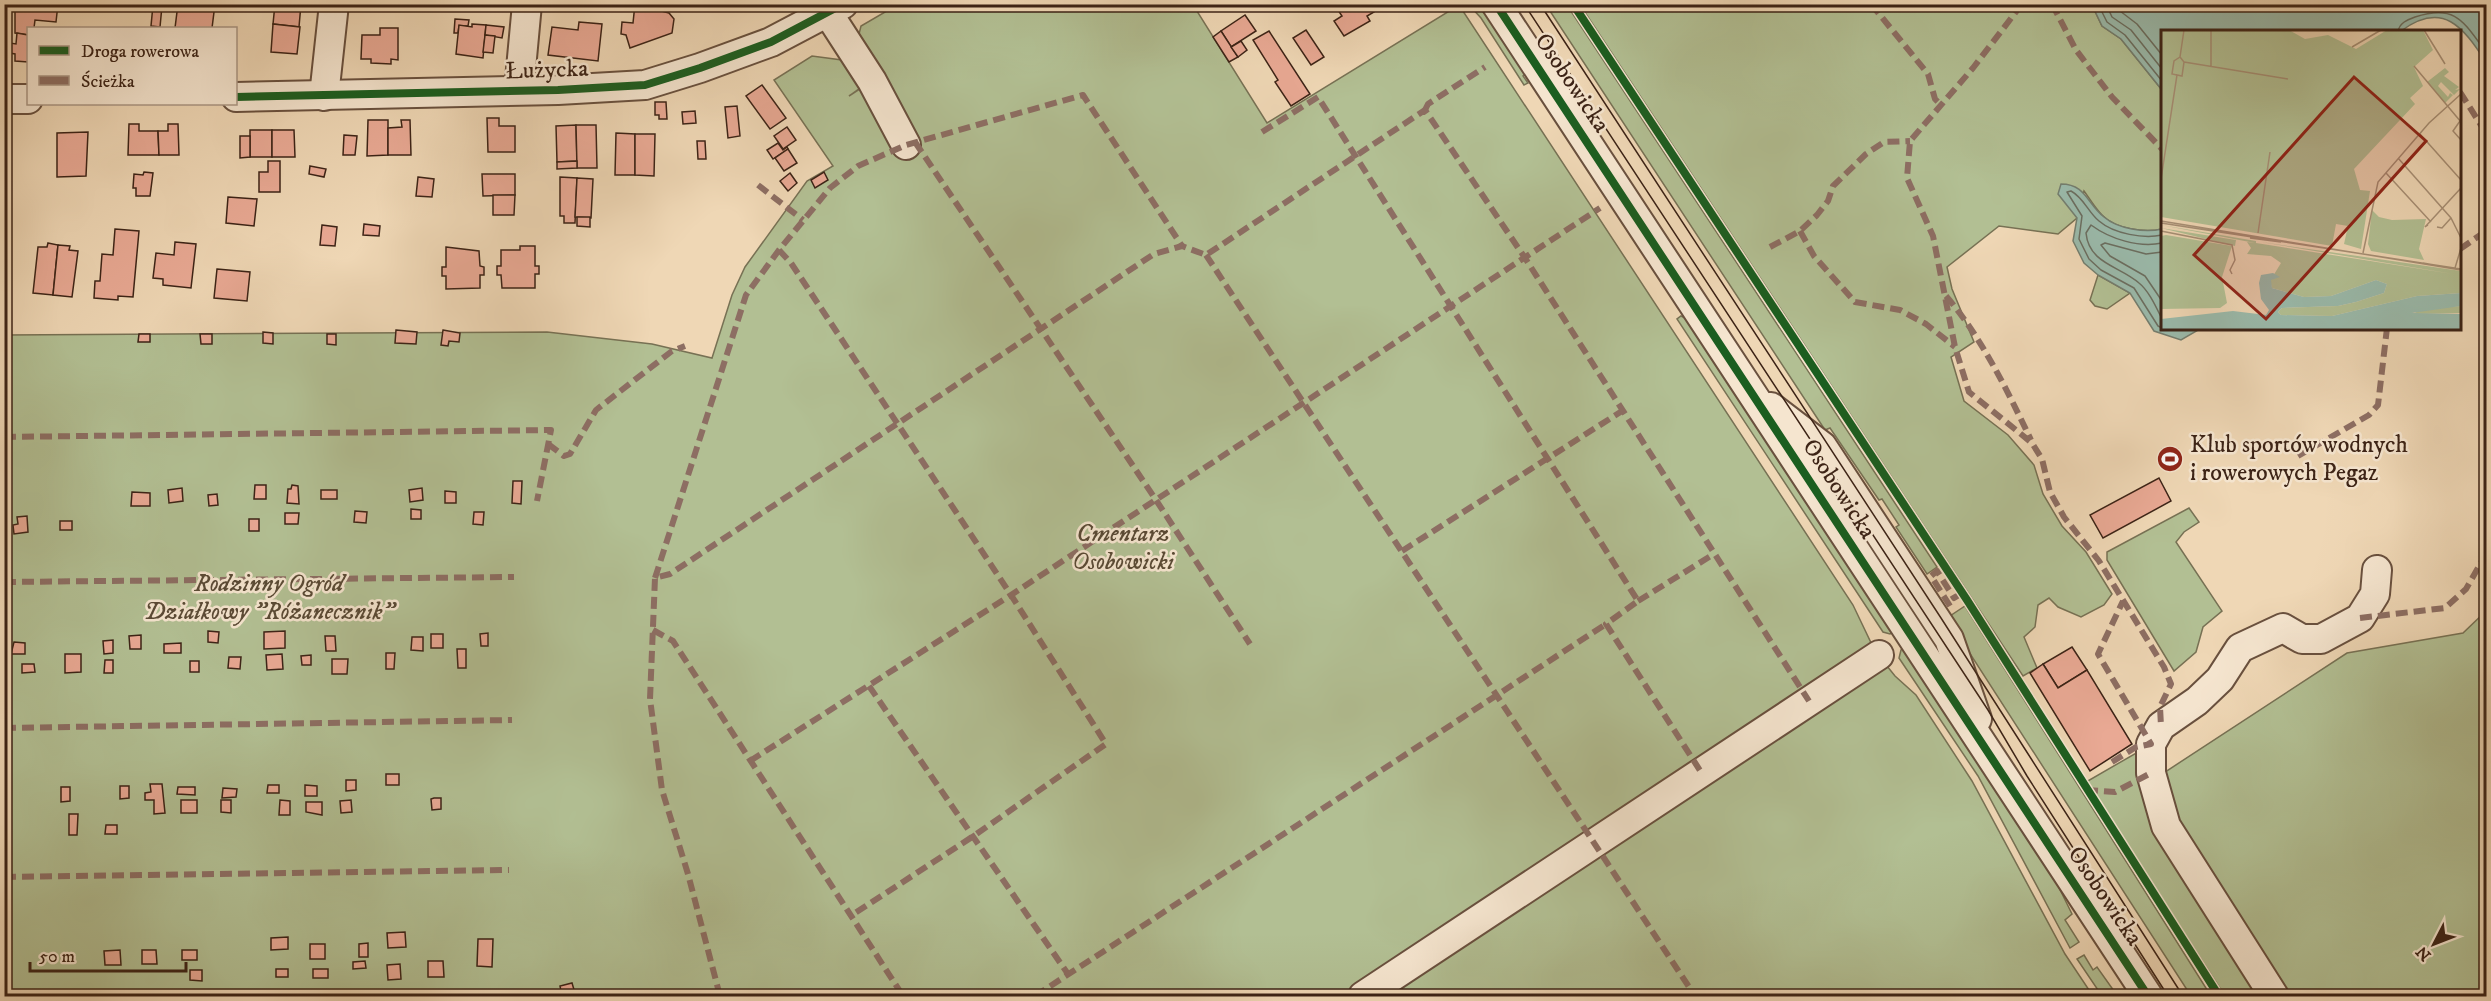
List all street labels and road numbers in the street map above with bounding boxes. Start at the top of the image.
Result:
street label: Osobowicka [1528,28,1617,139]
street label: Łużycka [505,54,590,86]
street label: Osobowicka [1796,433,1883,545]
street label: Osobowicka [2061,841,2150,952]

